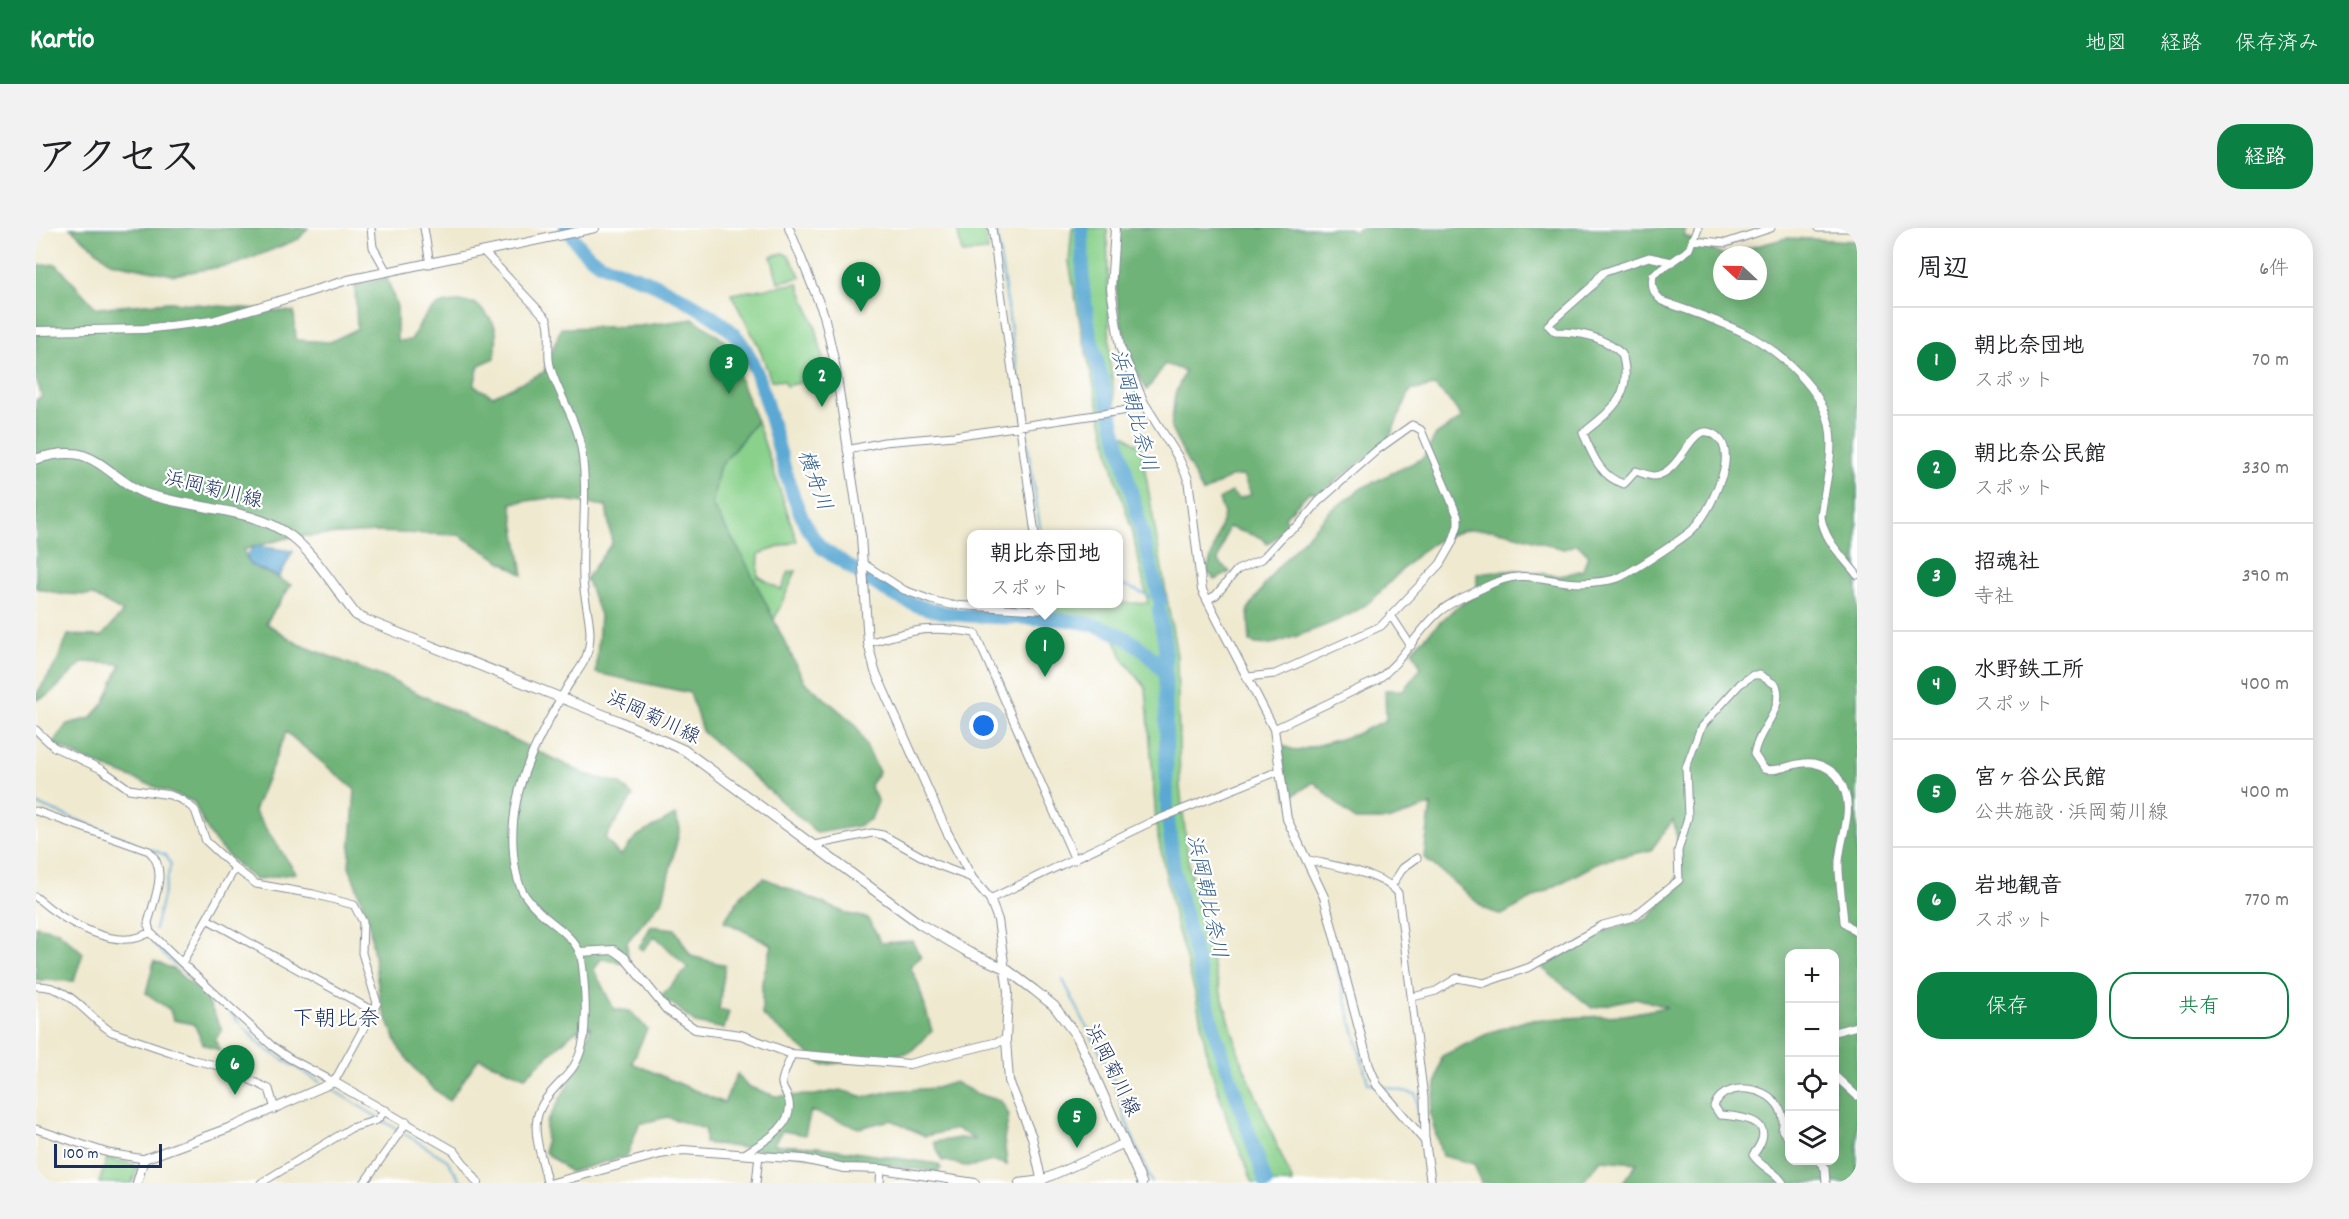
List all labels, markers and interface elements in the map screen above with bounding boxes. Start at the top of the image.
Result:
text: Kartio [30,22,94,62]
text: 地図 [2085,30,2127,60]
text: 経路 [2160,30,2202,60]
text: 保存済み [2235,30,2319,60]
button: 経路 [2217,124,2313,189]
text: アクセス [36,132,201,192]
north arrow [1713,246,1767,300]
text: 周辺 [1917,252,1969,289]
text: 6件 [2259,256,2289,284]
pin: 4 [842,262,880,312]
text: 朝比奈団地 [1974,332,2084,363]
pin: 3 [710,344,748,394]
water label: 浜岡朝比奈川 [1101,346,1163,476]
text: 1 [1934,347,1939,375]
text: 70 m [2252,347,2289,375]
pin: 2 [802,358,842,407]
text: スポット [1974,368,2054,396]
text: 朝比奈公民館 [1974,440,2106,471]
water label: 横舟川 [788,446,838,516]
text: 2 [1932,455,1941,483]
text: 330 m [2242,455,2289,483]
street label: 浜岡菊川線 [161,465,265,517]
text: スポット [1974,476,2054,504]
popup [967,530,1123,608]
text: 朝比奈団地 [990,540,1100,571]
text: 招魂社 [1974,548,2040,579]
text: 3 [1932,563,1941,591]
text: 390 m [2242,563,2289,591]
text: スポット [990,576,1070,604]
text: 寺社 [1974,584,2014,612]
pin: 1 [1026,628,1064,677]
text: 水野鉄工所 [1974,656,2084,687]
text: 4 [1932,671,1941,699]
text: 400 m [2241,671,2289,699]
street label: 浜岡菊川線 [602,685,704,753]
text: スポット [1974,692,2054,720]
your location [969,711,998,740]
text: 宮ヶ谷公民館 [1974,764,2106,795]
text: 5 [1932,779,1941,807]
text: 400 m [2241,779,2289,807]
text: 公共施設 · 浜岡菊川線 [1974,800,2168,828]
water label: 浜岡朝比奈川 [1177,832,1233,962]
text: 岩地観音 [1974,872,2062,903]
text: 6 [1932,887,1941,915]
text: 770 m [2244,887,2289,915]
text: スポット [1974,908,2054,936]
map controls [1785,949,1839,1165]
button: + [1785,949,1839,1003]
button: 保存 [1917,972,2097,1039]
button: 共有 [2109,972,2289,1039]
button: − [1785,1003,1839,1057]
district label: 下朝比奈 [292,1005,380,1036]
street label: 浜岡菊川線 [1076,1020,1146,1122]
pin: 6 [216,1046,254,1095]
button: locate [1785,1057,1839,1111]
pin: 5 [1058,1098,1096,1148]
button: layers [1785,1111,1839,1165]
scale bar [54,1141,162,1168]
text: 100 m [63,1143,99,1166]

